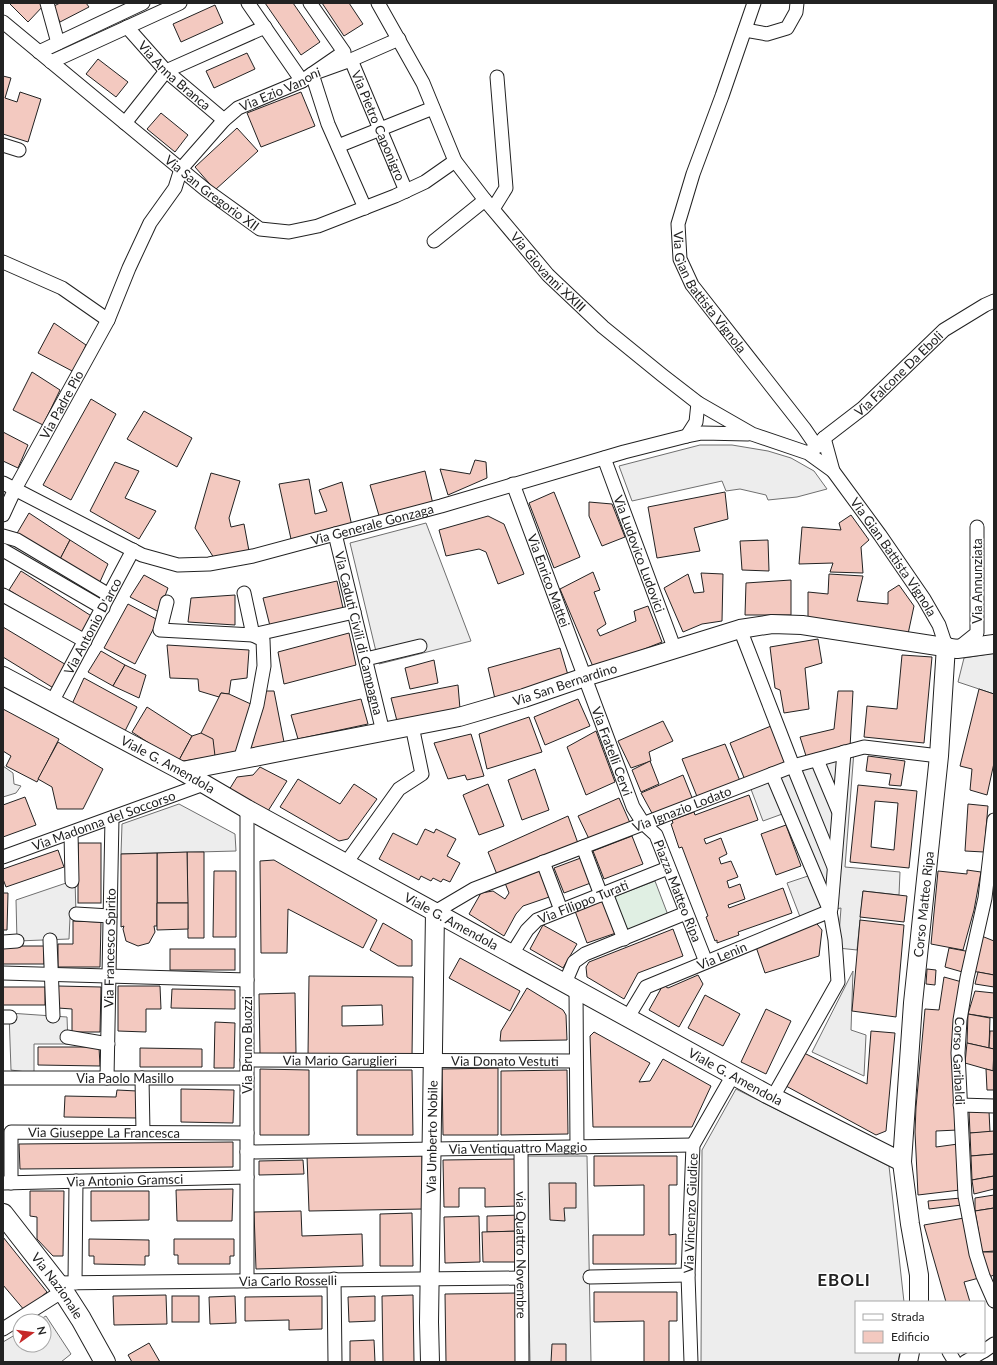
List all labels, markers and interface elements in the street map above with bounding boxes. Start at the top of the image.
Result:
street label: Via Anna Branca [135,38,214,113]
street label: Via Ezio Vanoni [237,64,323,115]
street label: Via Pietro Caponigro [348,68,409,183]
street label: Via San Gregorio XII [162,151,262,234]
street label: Via Giovanni XXIII [507,229,589,315]
street label: Via Gian Battista Vignola [670,230,750,356]
street label: Via Falcone Da Eboli [851,328,946,420]
street label: Via Padre Pio [36,367,87,442]
street label: Via Ludovico Ludovici [610,493,668,614]
street label: Via Gian Battista Vignola [847,494,940,619]
street label: Via Generale Gonzaga [309,500,435,548]
street label: Via Enrico Mattei [524,532,573,629]
street label: Via Annunziata [969,538,985,624]
street label: Via Caduti Civili di Campagna [331,550,387,717]
street label: Via Antonio D'arco [60,575,125,677]
street label: Via San Bernardino [511,660,619,709]
street label: Via Fratelli Cervi [588,704,636,798]
street label: Viale G. Amendola [118,732,218,797]
street label: Via Ignazio Lodato [630,783,734,835]
street label: Via Madonna del Soccorso [30,787,177,854]
street label: Piazza Matteo Ripa [651,837,705,944]
street label: Corso Matteo Ripa [910,850,937,958]
street label: Via Filippo Turati [536,877,631,927]
street label: Via Francesco Spirito [100,888,119,1008]
street label: Viale G. Amendola [401,889,501,953]
street label: Via Lenin [695,938,749,973]
street label: Via Bruno Buozzi [239,996,255,1094]
street label: Corso Garibaldi [950,1016,969,1105]
street label: Viale G. Amendola [686,1044,785,1109]
street label: Via Mario Garuglieri [283,1052,397,1068]
street label: Via Donato Vestuti [451,1053,559,1069]
street label: Via Paolo Masillo [76,1070,174,1086]
street label: Via Umberto Nobile [423,1080,441,1194]
street label: Via Giuseppe La Francesca [28,1124,180,1141]
street label: Via Ventiquattro Maggio [449,1139,587,1157]
street label: Via Vincenzo Giudice [680,1153,701,1274]
street label: Via Antonio Gramsci [66,1171,183,1189]
street label: via Quattro Novembre [513,1191,530,1319]
street label: Via Nazionale [28,1249,87,1322]
district label: EBOLI [817,1269,871,1290]
street label: Via Carlo Rosselli [239,1272,337,1289]
legend [855,1301,985,1353]
text: Strada [891,1309,924,1324]
north arrow [12,1313,52,1353]
text: N [35,1325,50,1336]
text: Edificio [891,1329,930,1344]

